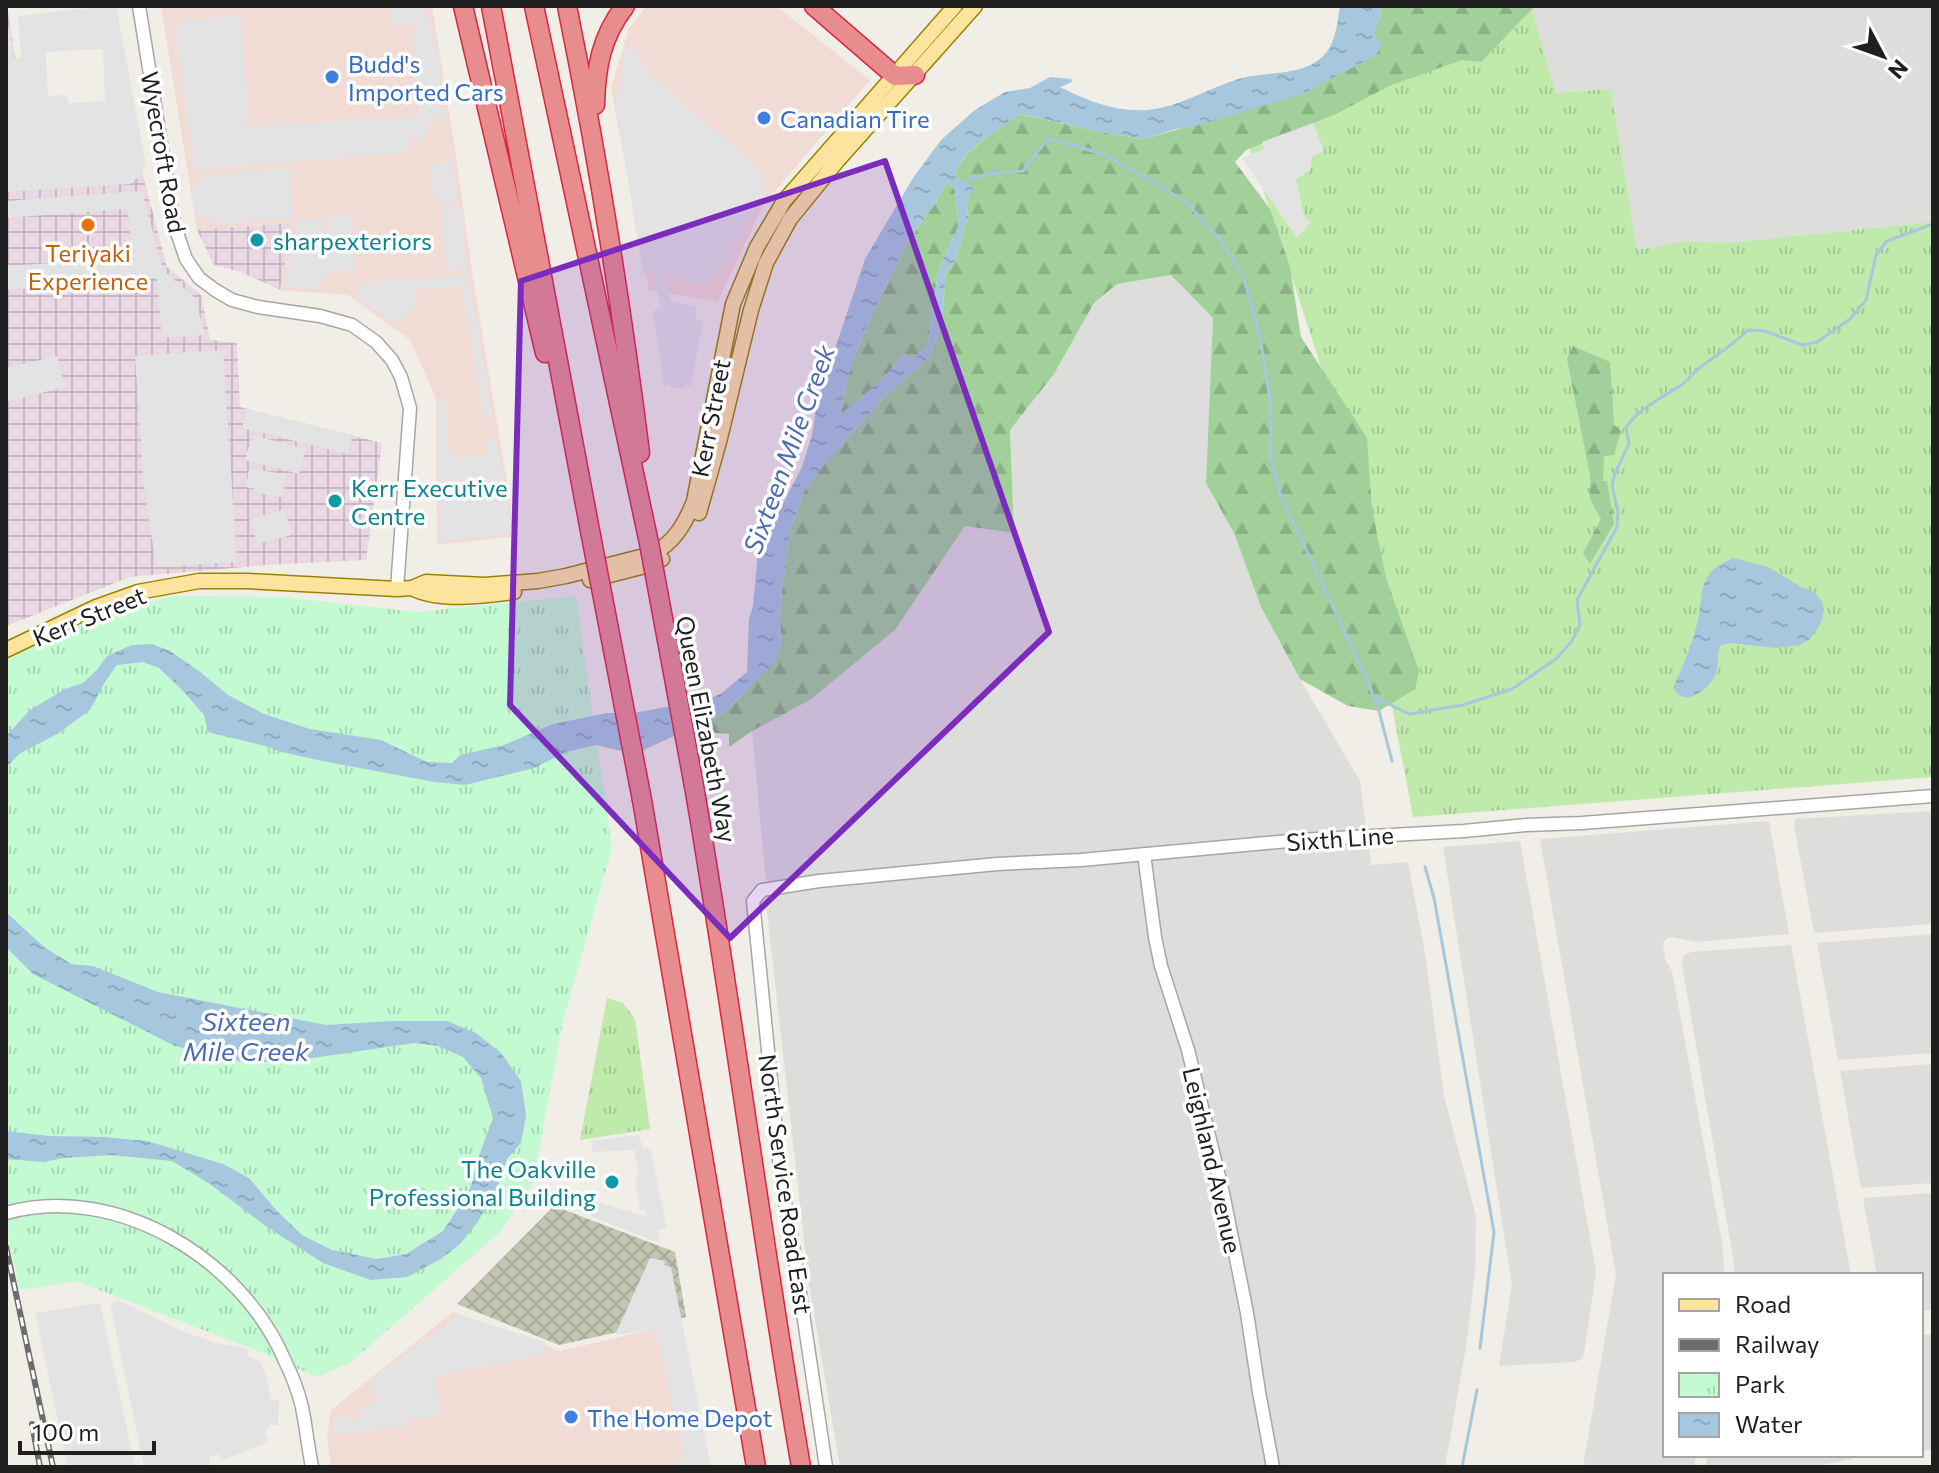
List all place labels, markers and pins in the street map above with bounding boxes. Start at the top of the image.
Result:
place label: Budd's Imported Cars [348,49,504,106]
marker: Budd's Imported Cars [323,68,341,86]
place label: Canadian Tire [780,104,930,133]
marker: Canadian Tire [755,109,773,127]
marker: Teriyaki Experience [79,216,97,234]
place label: sharpexteriors [273,226,432,255]
marker: sharpexteriors [248,231,266,249]
place label: Teriyaki Experience [28,238,148,295]
place label: Kerr Executive Centre [351,473,508,530]
marker: Kerr Executive Centre [326,492,344,510]
place label: The Oakville Professional Building [369,1154,596,1211]
marker: The Oakville Professional Building [603,1173,621,1191]
place label: The Home Depot [587,1403,773,1432]
marker: The Home Depot [562,1408,580,1426]

